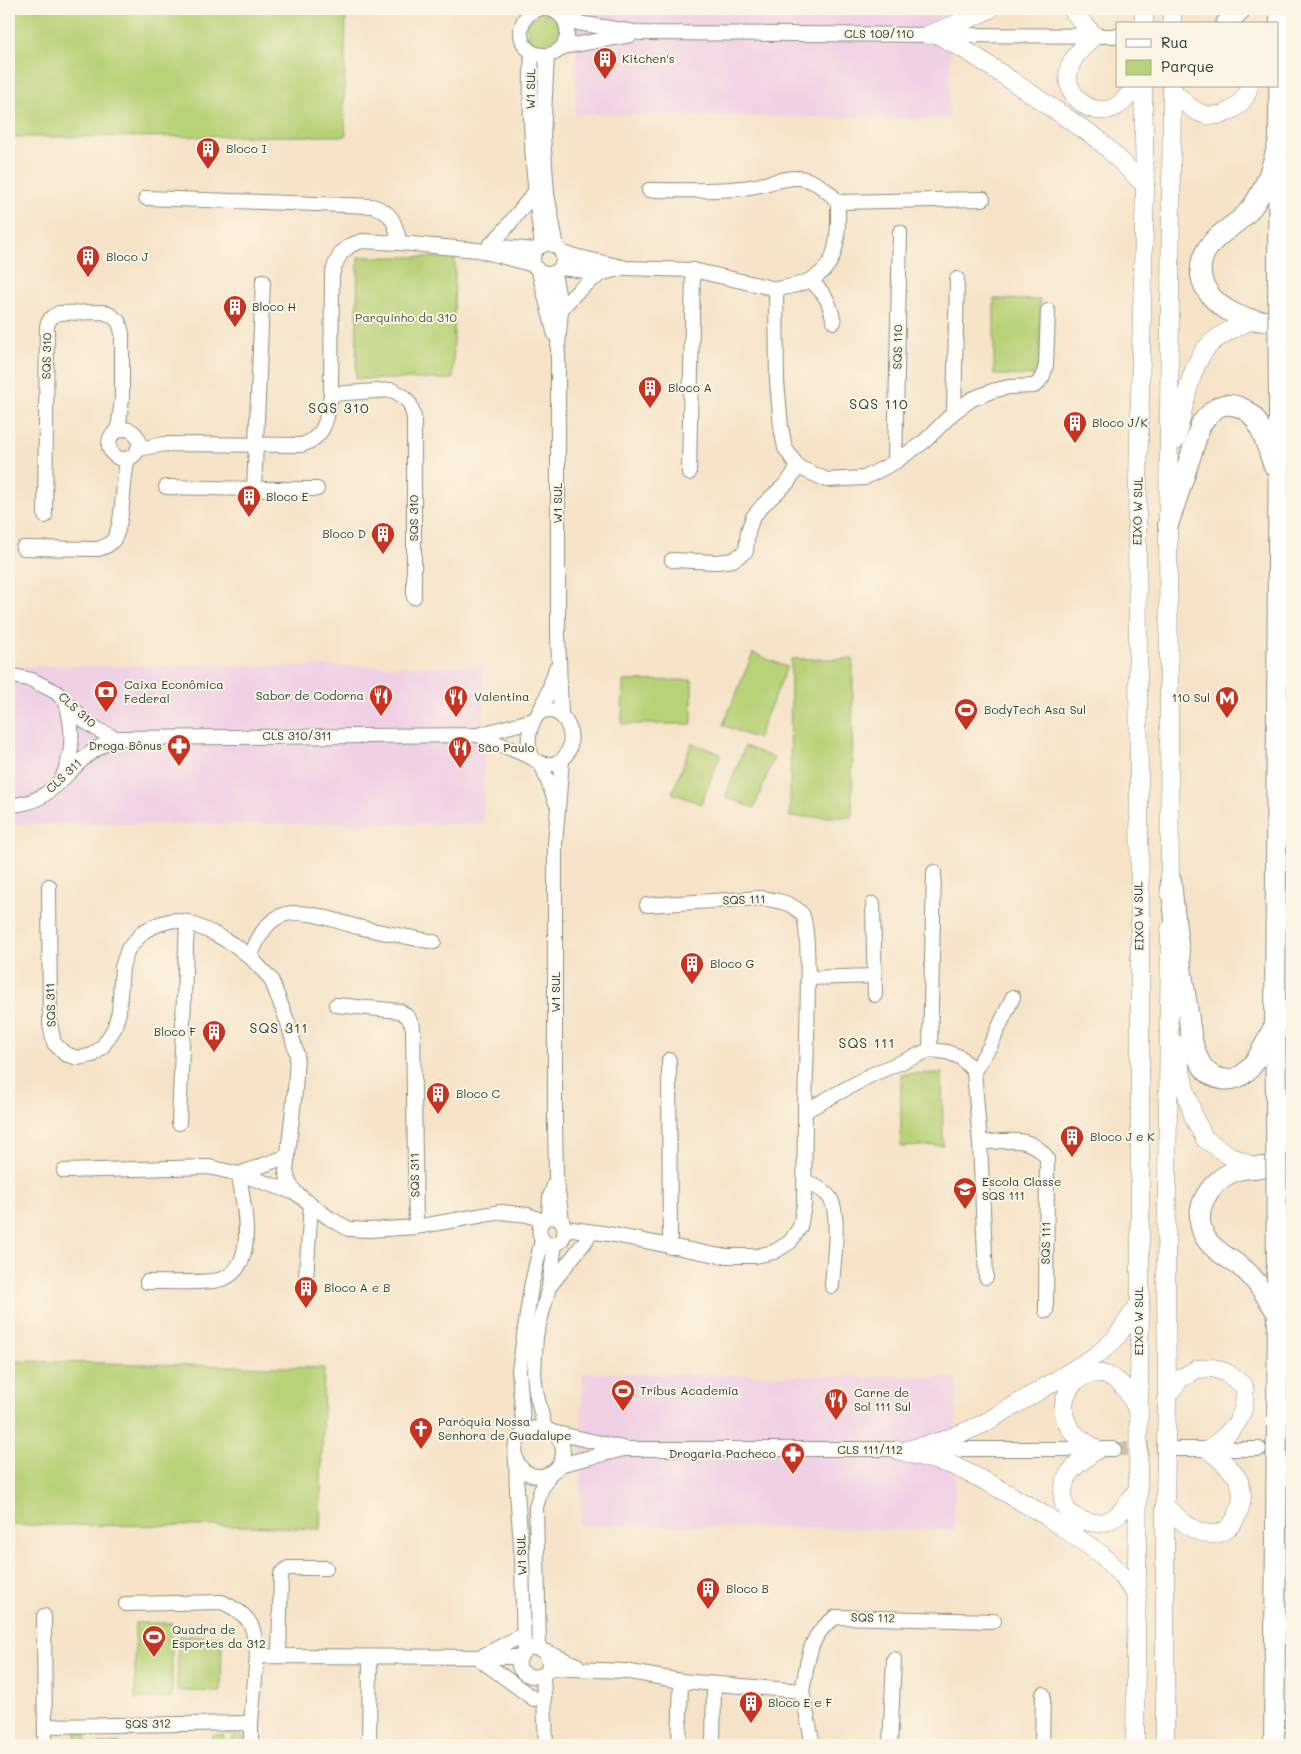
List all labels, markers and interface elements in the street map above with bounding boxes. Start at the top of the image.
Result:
legend [1116,22,1278,88]
street label: CLS 109/110 [844,25,914,41]
text: Rua [1161,32,1188,52]
building icon: Kitchen's [592,46,618,80]
place label: Kitchen's [622,50,675,66]
text: Parque [1161,56,1214,76]
street label: W1 SUL [522,68,538,110]
building icon: Bloco I [195,136,221,170]
place label: Bloco I [226,140,267,156]
building icon: Bloco J [75,244,101,278]
place label: Bloco J [106,248,149,264]
building icon: Bloco H [222,294,248,328]
place label: Bloco H [252,298,296,314]
park label: Parquinho da 310 [355,309,458,325]
street label: SQS 110 [889,324,905,370]
street label: SQS 310 [38,332,54,379]
building icon: Bloco A [637,375,663,409]
place label: Bloco A [668,379,712,395]
district label: SQS 110 [849,394,909,413]
district label: SQS 310 [308,398,370,417]
building icon: Bloco J/K [1062,410,1088,444]
place label: Bloco J/K [1092,414,1148,430]
street label: EIXO W SUL [1128,476,1146,546]
street label: W1 SUL [549,482,565,523]
building icon: Bloco E [236,484,262,518]
place label: Bloco E [266,488,309,504]
street label: SQS 310 [405,494,421,541]
building icon: Bloco D [370,521,396,555]
place label: Bloco D [322,525,366,541]
place label: Caixa Econômica Federal [124,676,224,706]
bank icon: Caixa Econômica Federal [93,679,119,713]
restaurant icon: Sabor de Codorna [368,683,394,717]
restaurant icon: Valentina [443,684,469,718]
metro station icon: 110 Sul [1214,685,1240,719]
place label: Sabor de Codorna [256,687,364,703]
street label: CLS 310 [55,688,100,731]
place label: Valentina [474,688,529,704]
place label: 110 Sul [1172,689,1210,705]
sports icon: BodyTech Asa Sul [953,697,979,731]
place label: BodyTech Asa Sul [984,701,1086,717]
street label: CLS 310/311 [262,727,332,743]
pharmacy icon: Droga Bônus [166,733,192,767]
restaurant icon: São Paulo [447,735,473,769]
place label: Droga Bônus [89,737,162,753]
place label: São Paulo [478,739,535,755]
street label: CLS 311 [42,755,85,796]
street label: EIXO W SUL [1129,881,1147,951]
street label: SQS 111 [722,890,766,908]
building icon: Bloco G [679,951,705,985]
place label: Bloco G [710,955,755,971]
street label: W1 SUL [547,971,563,1012]
street label: SQS 311 [41,983,59,1028]
district label: SQS 311 [250,1018,308,1037]
building icon: Bloco F [201,1019,227,1053]
place label: Bloco F [154,1023,196,1039]
district label: SQS 111 [839,1033,895,1052]
building icon: Bloco C [425,1081,451,1115]
place label: Bloco C [456,1085,501,1101]
building icon: Bloco J e K [1059,1124,1085,1158]
place label: Bloco J e K [1090,1128,1155,1144]
street label: SQS 311 [406,1153,422,1197]
place label: Escola Classe SQS 111 [982,1173,1061,1203]
school or university icon: Escola Classe SQS 111 [952,1176,978,1210]
street label: SQS 111 [1037,1221,1053,1265]
building icon: Bloco A e B [293,1275,319,1309]
place label: Bloco A e B [324,1279,390,1295]
street label: EIXO W SUL [1130,1286,1146,1355]
sports icon: Tribus Academia [610,1378,636,1412]
place label: Tribus Academia [640,1382,739,1398]
place label: Carne de Sol 111 Sul [854,1384,911,1414]
restaurant icon: Carne de Sol 111 Sul [823,1387,849,1421]
place label: Paróquia Nossa Senhora de Guadalupe [438,1413,571,1443]
church icon: Paróquia Nossa Senhora de Guadalupe [408,1416,434,1450]
pharmacy icon: Drogaria Pacheco [780,1441,806,1475]
street label: CLS 111/112 [837,1441,903,1457]
place label: Drogaria Pacheco [669,1445,776,1461]
street label: W1 SUL [512,1534,530,1576]
building icon: Bloco B [695,1576,721,1610]
place label: Bloco B [726,1580,769,1596]
street label: SQS 112 [851,1609,895,1625]
place label: Quadra de Esportes da 312 [172,1621,266,1651]
sports icon: Quadra de Esportes da 312 [141,1624,167,1658]
building icon: Bloco E e F [738,1690,764,1724]
place label: Bloco E e F [768,1694,833,1710]
street label: SQS 312 [125,1715,171,1731]

